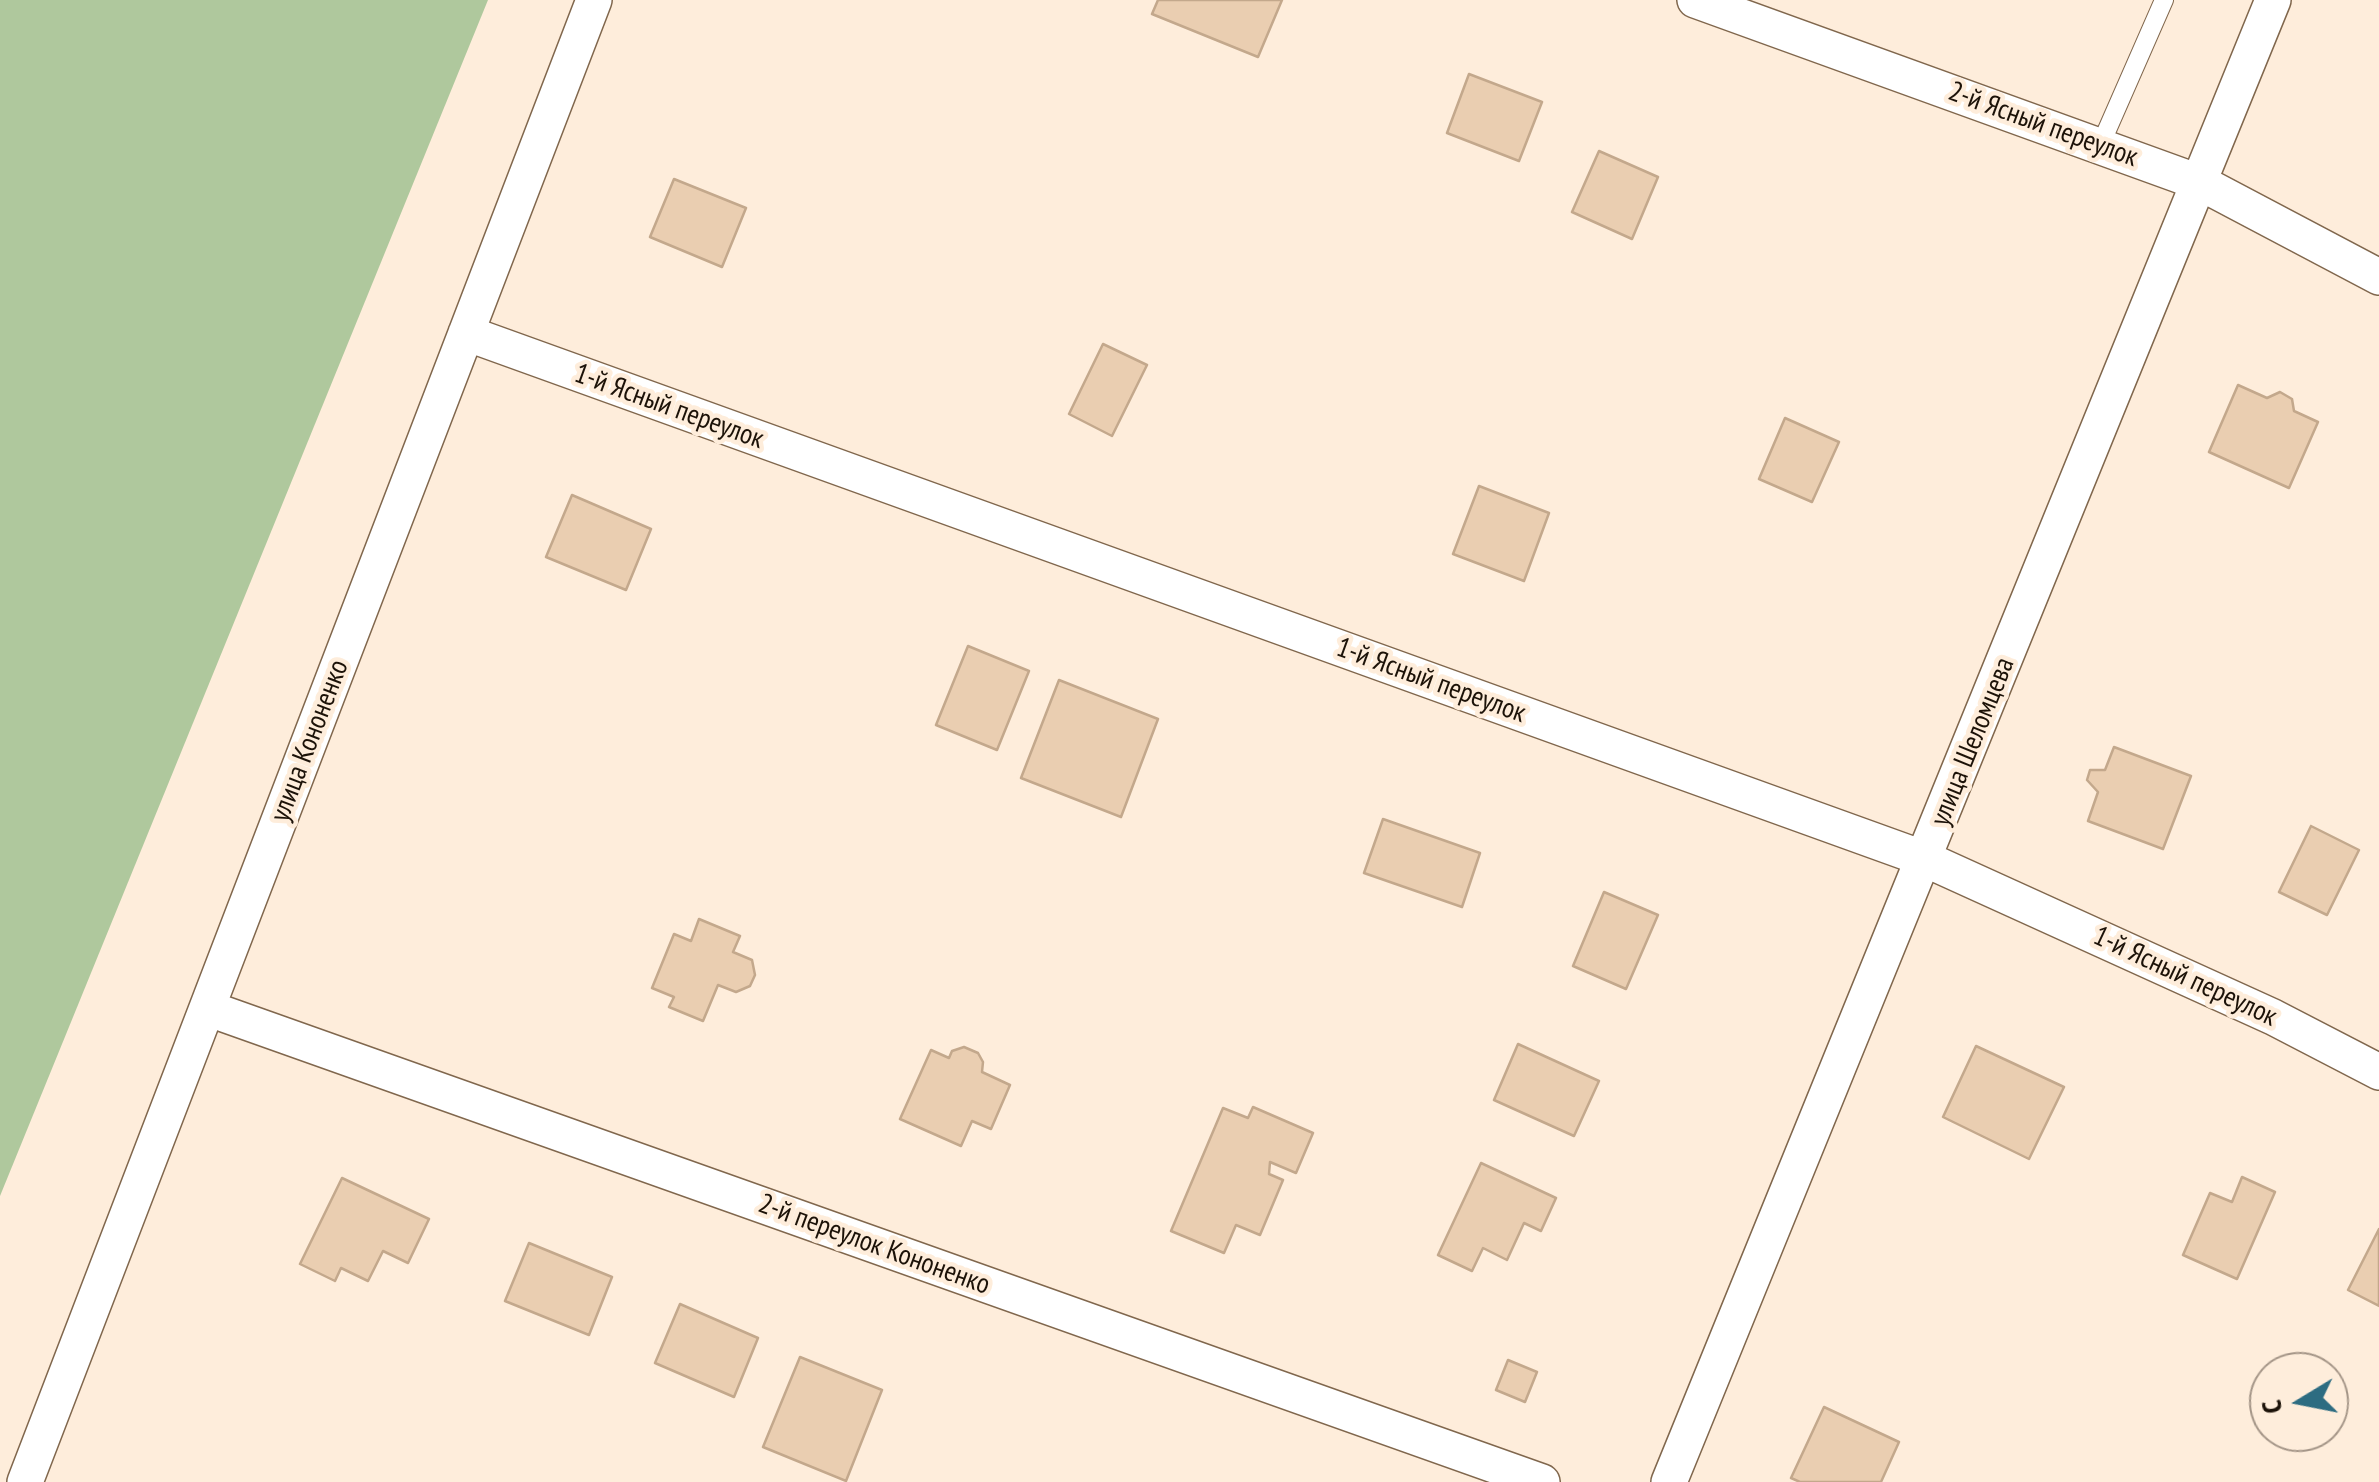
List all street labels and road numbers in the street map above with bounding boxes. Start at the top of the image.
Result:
street label: 2-й Ясный переулок [1944,75,2142,175]
street label: 1-й Ясный переулок [570,357,768,457]
street label: 1-й Ясный переулок [1332,631,1530,731]
street label: улица Шеломцева [1924,653,2022,831]
street label: улица Кононенко [264,655,356,827]
street label: 1-й Ясный переулок [2088,920,2282,1034]
street label: 2-й переулок Кононенко [754,1188,994,1302]

